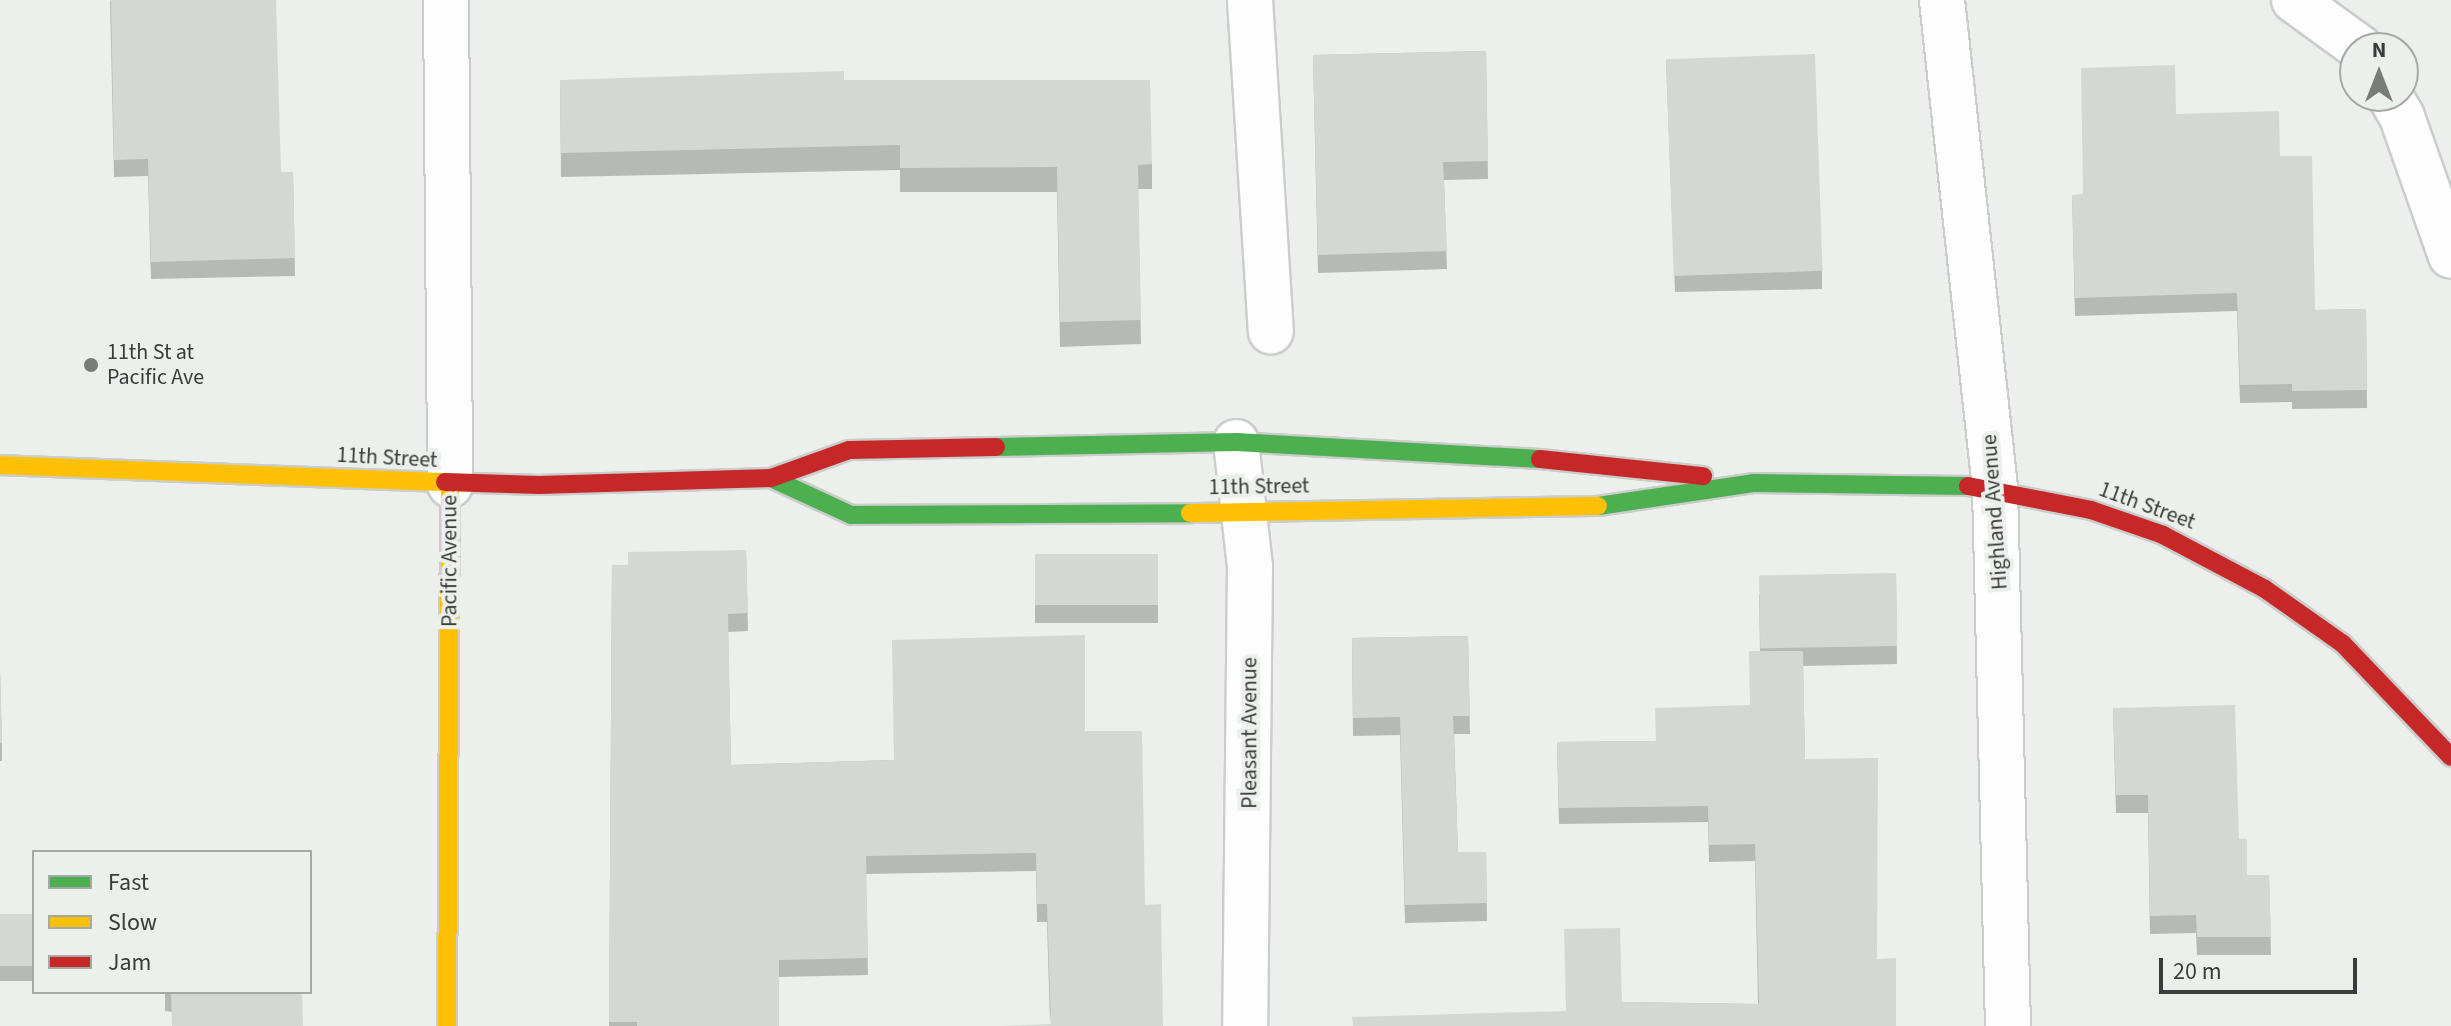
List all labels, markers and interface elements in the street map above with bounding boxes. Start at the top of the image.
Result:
north arrow [2339,32,2419,112]
text: N [2372,34,2386,66]
place label: 11th St at Pacific Ave [107,339,204,390]
marker: 11th St at Pacific Ave [82,356,100,374]
street label: Highland Avenue [1976,433,2014,591]
street label: 11th Street [336,442,438,474]
street label: 11th Street [1208,473,1310,501]
street label: 11th Street [2095,476,2199,536]
street label: Pacific Avenue [437,495,463,627]
street label: Pleasant Avenue [1237,657,1263,809]
legend [32,850,312,994]
text: Fast [108,865,149,900]
text: Slow [108,905,157,940]
scale bar [2163,942,2361,992]
text: Jam [108,945,152,980]
text: 20 m [2173,954,2222,989]

